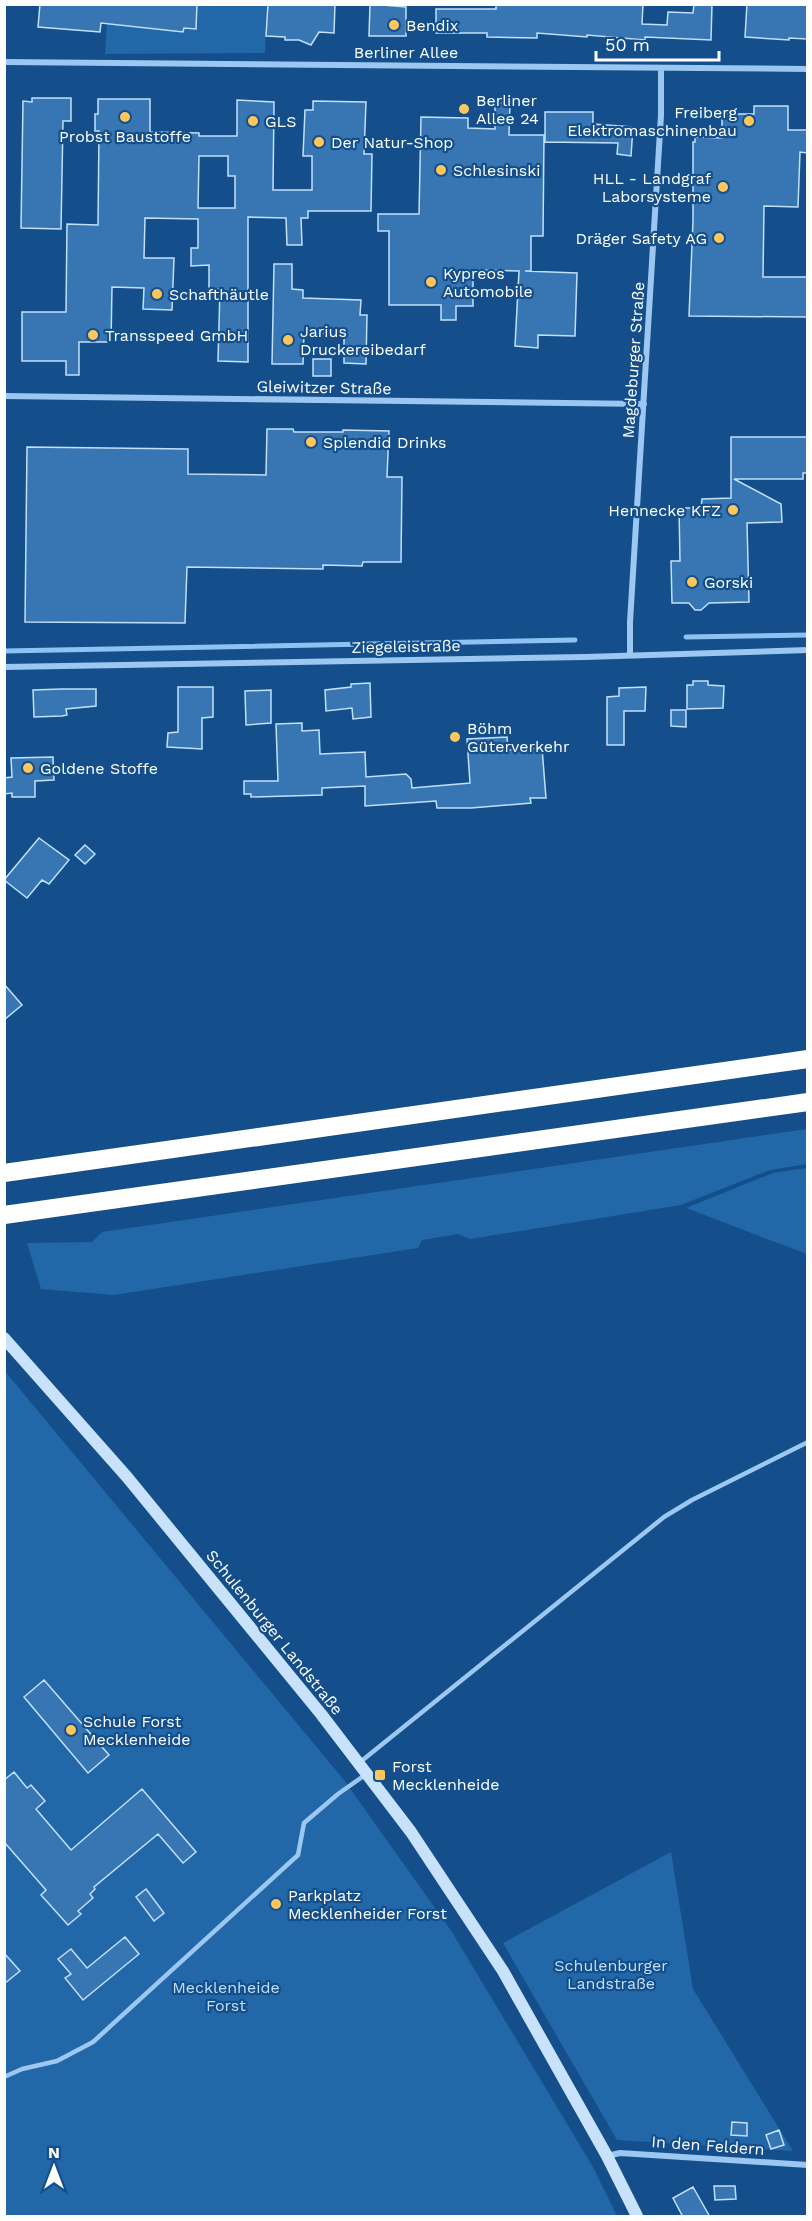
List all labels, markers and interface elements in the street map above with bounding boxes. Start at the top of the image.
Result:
place label: Bendix [406,16,458,35]
marker: Bendix [387,18,401,32]
scale bar [596,24,719,62]
text: 50 m [605,34,650,55]
street label: Berliner Allee [354,43,458,62]
place label: Berliner Allee 24 [476,91,539,128]
marker: Berliner Allee 24 [457,102,471,116]
place label: Freiberg Elektromaschinenbau [567,103,737,140]
marker: Probst Baustoffe [118,110,132,124]
place label: GLS [265,112,296,131]
marker: GLS [246,114,260,128]
marker: Freiberg Elektromaschinenbau [742,114,756,128]
place label: Probst Baustoffe [59,127,191,146]
place label: Der Natur-Shop [331,133,453,152]
marker: Der Natur-Shop [312,135,326,149]
place label: Schlesinski [453,161,541,180]
marker: Schlesinski [434,163,448,177]
place label: HLL - Landgraf Laborsysteme [593,169,712,206]
marker: HLL - Landgraf Laborsysteme [716,180,730,194]
place label: Dräger Safety AG [576,229,707,248]
marker: Dräger Safety AG [712,231,726,245]
place label: Kypreos Automobile [443,264,533,301]
marker: Kypreos Automobile [424,275,438,289]
street label: Magdeburger Straße [619,281,648,439]
place label: Schafthäutle [169,285,269,304]
marker: Schafthäutle [150,287,164,301]
place label: Jarius Druckereibedarf [300,322,426,359]
place label: Transspeed GmbH [105,326,248,345]
marker: Transspeed GmbH [86,328,100,342]
marker: Jarius Druckereibedarf [281,333,295,347]
street label: Gleiwitzer Straße [256,377,392,398]
place label: Splendid Drinks [323,433,447,452]
marker: Splendid Drinks [304,435,318,449]
place label: Hennecke KFZ [608,501,721,520]
marker: Hennecke KFZ [726,503,740,517]
place label: Gorski [704,573,753,592]
marker: Gorski [685,575,699,589]
street label: Ziegeleistraße [351,636,461,657]
place label: Böhm Güterverkehr [467,719,570,756]
marker: Böhm Güterverkehr [448,730,462,744]
place label: Goldene Stoffe [40,759,158,778]
marker: Goldene Stoffe [21,761,35,775]
street label: Schulenburger Landstraße [202,1546,347,1719]
place label: Schule Forst Mecklenheide [83,1712,191,1749]
marker: Schule Forst Mecklenheide [64,1723,78,1737]
place label: Forst Mecklenheide [392,1757,500,1794]
marker: Forst Mecklenheide [373,1768,387,1782]
place label: Parkplatz Mecklenheider Forst [288,1886,447,1923]
marker: Parkplatz Mecklenheider Forst [269,1897,283,1911]
park label: Schulenburger Landstraße [554,1956,668,1993]
park label: Mecklenheide Forst [172,1978,280,2015]
street label: In den Feldern [651,2132,765,2159]
north arrow [24,2137,84,2197]
text: N [48,2143,60,2162]

